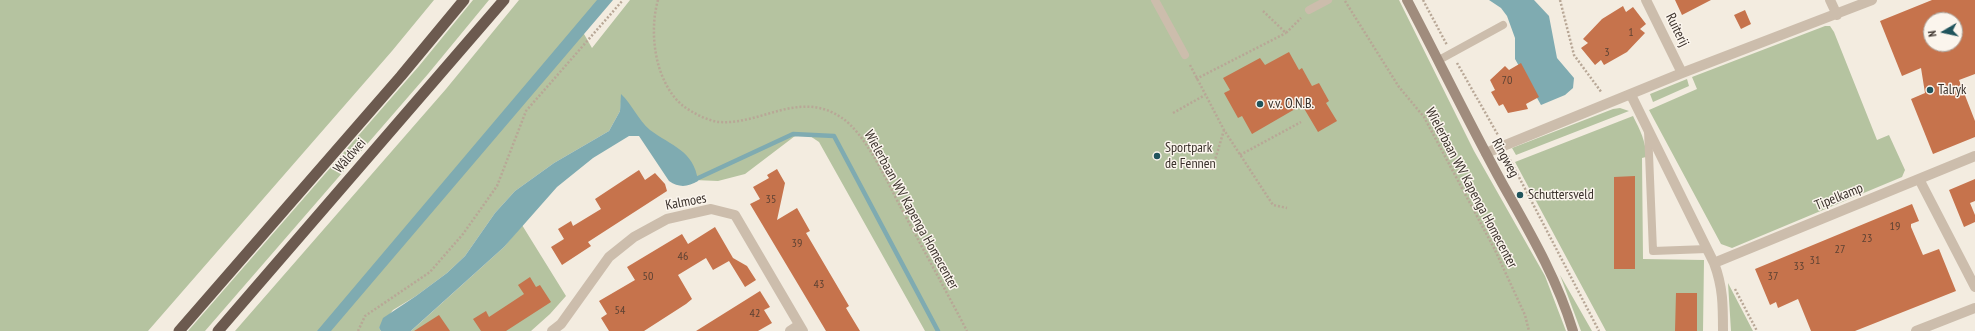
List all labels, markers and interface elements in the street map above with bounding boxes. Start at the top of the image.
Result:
street label: Ruiterij [1662,10,1692,50]
north arrow [1923,12,1963,52]
house number: 1 [1628,26,1634,40]
text: N [1925,30,1940,38]
house number: 3 [1604,46,1610,60]
house number: 70 [1502,74,1512,88]
place label: Talryk [1938,82,1966,98]
marker: Talryk [1925,85,1935,95]
place label: v.v. O.N.B. [1268,96,1314,112]
marker: v.v. O.N.B. [1255,99,1265,109]
street label: Wielerbaan WV Kapenga Homecenter [1421,105,1521,271]
street label: Wielerbaan WV Kapenga Homecenter [860,127,962,293]
street label: Wâldwei [330,135,370,177]
street label: Ringweg [1488,136,1522,180]
place label: Sportpark de Fennen [1165,140,1216,172]
marker: Sportpark de Fennen [1152,151,1162,161]
street label: Tipelkamp [1812,180,1866,214]
place label: Schuttersveld [1528,187,1594,203]
street label: Kalmoes [664,190,708,214]
marker: Schuttersveld [1515,190,1525,200]
house number: 35 [766,193,776,207]
house number: 19 [1890,220,1900,234]
house number: 23 [1862,232,1872,246]
house number: 39 [792,237,802,251]
house number: 27 [1835,243,1845,257]
house number: 46 [678,250,688,264]
house number: 31 [1810,254,1820,268]
house number: 33 [1794,260,1804,274]
house number: 50 [643,270,653,284]
house number: 37 [1768,270,1778,284]
house number: 43 [814,278,824,292]
house number: 54 [615,304,625,318]
house number: 42 [750,307,760,321]

